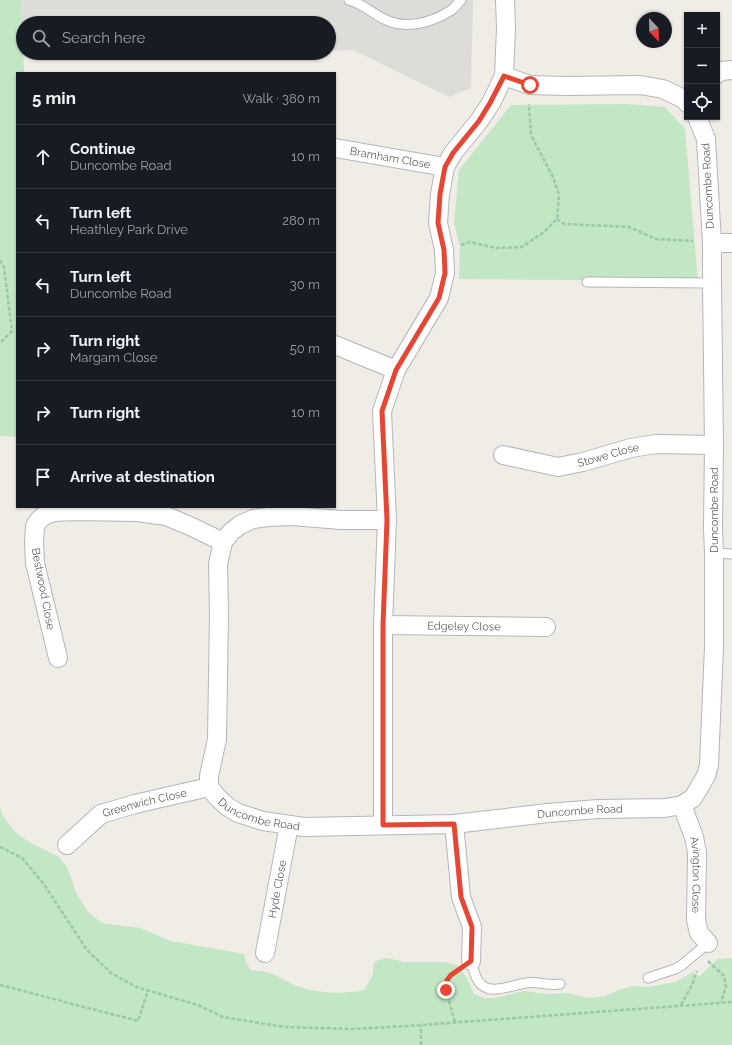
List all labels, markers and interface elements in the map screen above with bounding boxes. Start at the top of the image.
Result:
north arrow [636,12,672,48]
map controls [684,12,720,120]
button: + [684,12,720,48]
search box [16,16,336,60]
icon: search [30,27,52,49]
text: Search here [62,29,145,47]
button: − [684,48,720,84]
route start [521,76,539,94]
button: locate [684,84,720,120]
text: 5 min [32,88,76,108]
text: Walk · 380 m [243,91,320,106]
text: Continue [70,140,135,158]
street label: Duncombe Road [699,143,717,229]
street label: Bramham Close [349,144,432,171]
icon: ahead [32,146,54,168]
text: 10 m [291,149,320,164]
text: Duncombe Road [70,158,172,173]
text: Turn left [70,204,131,222]
icon: left [32,210,54,232]
text: 280 m [282,213,320,228]
text: Heathley Park Drive [70,222,188,237]
text: Turn left [70,268,131,286]
icon: left [32,274,54,296]
text: 30 m [290,277,320,292]
text: Duncombe Road [70,286,172,301]
text: Turn right [70,332,140,350]
icon: right [32,338,54,360]
text: 50 m [290,341,320,356]
text: Margam Close [70,350,157,365]
icon: right [32,402,54,424]
text: Turn right [70,404,140,422]
text: 10 m [291,405,320,420]
street label: Stowe Close [576,440,640,469]
icon: arrive [32,466,54,488]
street label: Duncombe Road [708,467,721,553]
text: Arrive at destination [70,468,215,486]
street label: Bestwood Close [29,547,57,632]
street label: Edgeley Close [427,619,501,633]
street label: Greenwich Close [101,786,188,820]
street label: Duncombe Road [216,795,301,833]
street label: Duncombe Road [536,802,623,821]
street label: Avington Close [688,835,704,914]
street label: Hyde Close [265,858,289,919]
route end [437,981,455,999]

